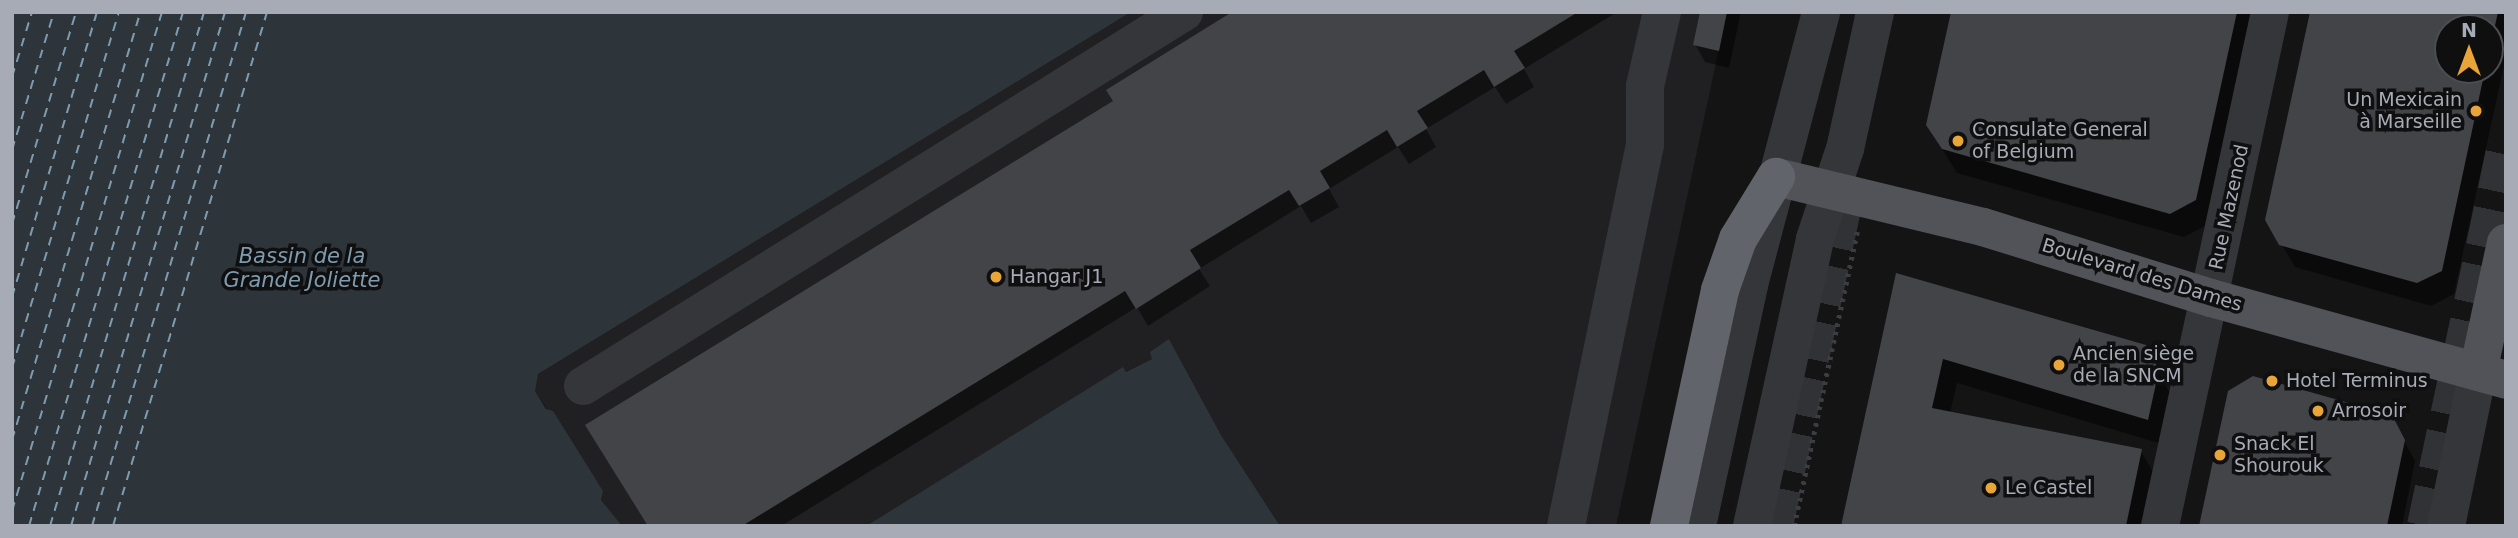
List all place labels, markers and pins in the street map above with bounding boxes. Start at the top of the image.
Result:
place label: Un Mexicain à Marseille [2346,89,2462,133]
marker: Un Mexicain à Marseille [2468,103,2484,119]
place label: Consulate General of Belgium [1972,119,2148,163]
marker: Consulate General of Belgium [1950,133,1966,149]
place label: Hangar J1 [1010,266,1103,288]
marker: Hangar J1 [988,269,1004,285]
place label: Ancien siège de la SNCM [2073,343,2194,387]
marker: Ancien siège de la SNCM [2051,357,2067,373]
place label: Hotel Terminus [2286,370,2428,392]
marker: Hotel Terminus [2264,373,2280,389]
place label: Arrosoir [2332,400,2406,422]
marker: Arrosoir [2310,403,2326,419]
place label: Snack El Shourouk [2234,433,2324,477]
marker: Snack El Shourouk [2212,447,2228,463]
place label: Le Castel [2005,477,2092,499]
marker: Le Castel [1983,480,1999,496]

